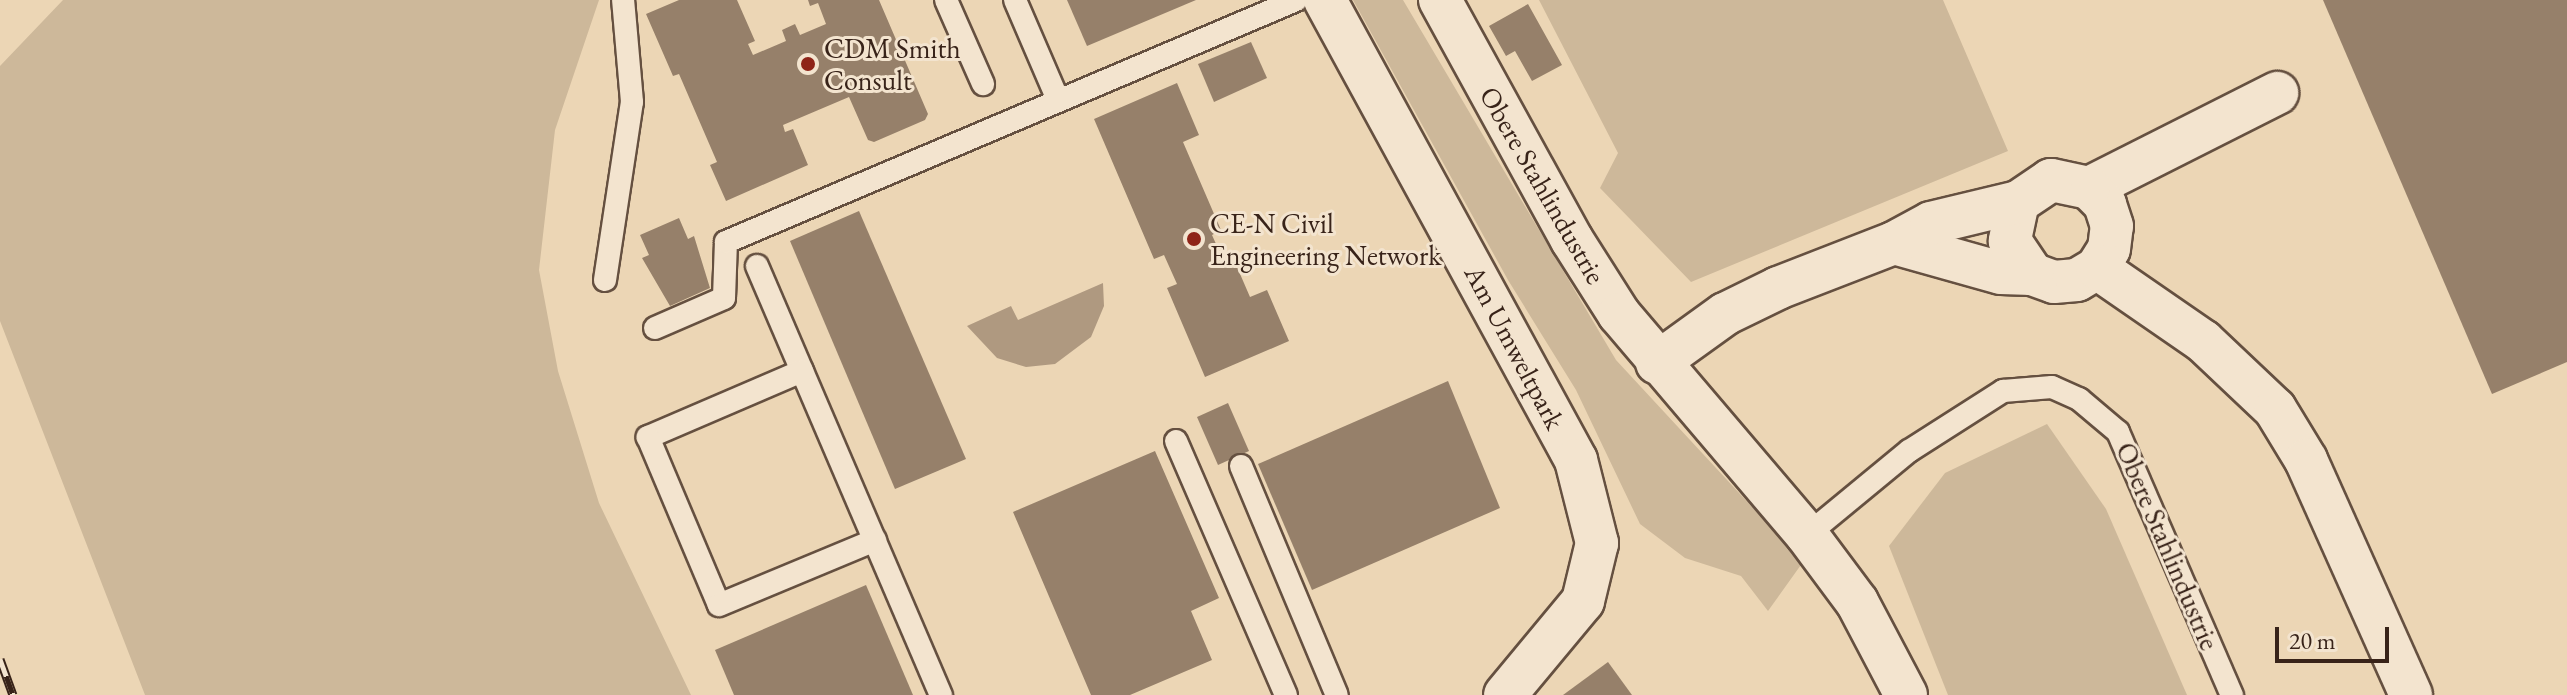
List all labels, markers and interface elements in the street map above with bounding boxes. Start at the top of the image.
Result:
place label: CDM Smith Consult [824,31,961,97]
marker: CDM Smith Consult [799,55,817,73]
street label: Obere Stahlindustrie [1473,80,1613,290]
place label: CE-N Civil Engineering Network [1210,206,1441,272]
marker: CE-N Civil Engineering Network [1185,230,1203,248]
street label: Am Umweltpark [1458,259,1572,435]
street label: Obere Stahlindustrie [2109,437,2227,655]
scale bar [2279,611,2393,661]
text: 20 m [2289,625,2336,656]

